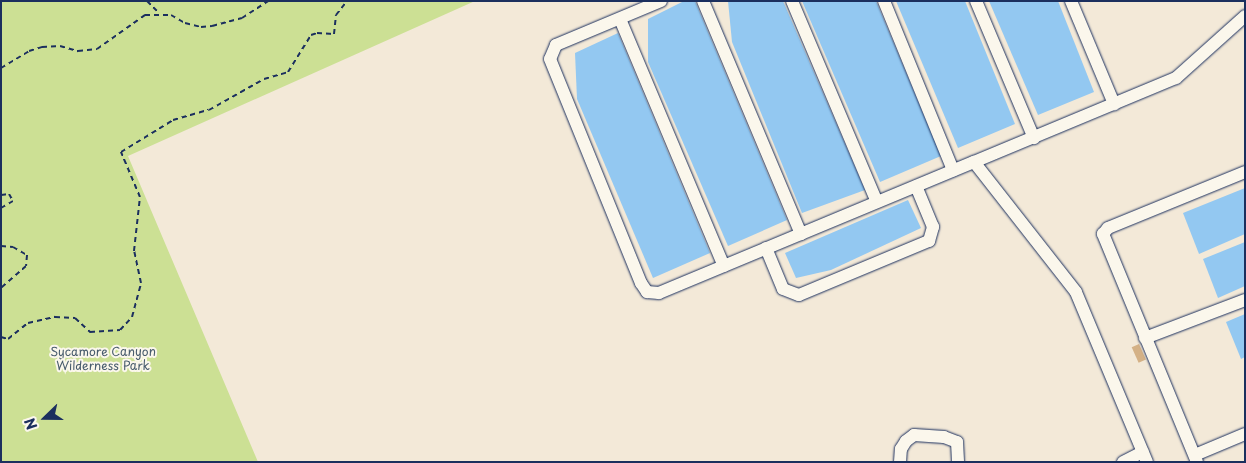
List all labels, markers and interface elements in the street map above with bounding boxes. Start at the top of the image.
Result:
park label: Sycamore Canyon Wilderness Park [50,345,156,373]
north arrow [20,393,70,443]
text: N [19,415,42,433]

